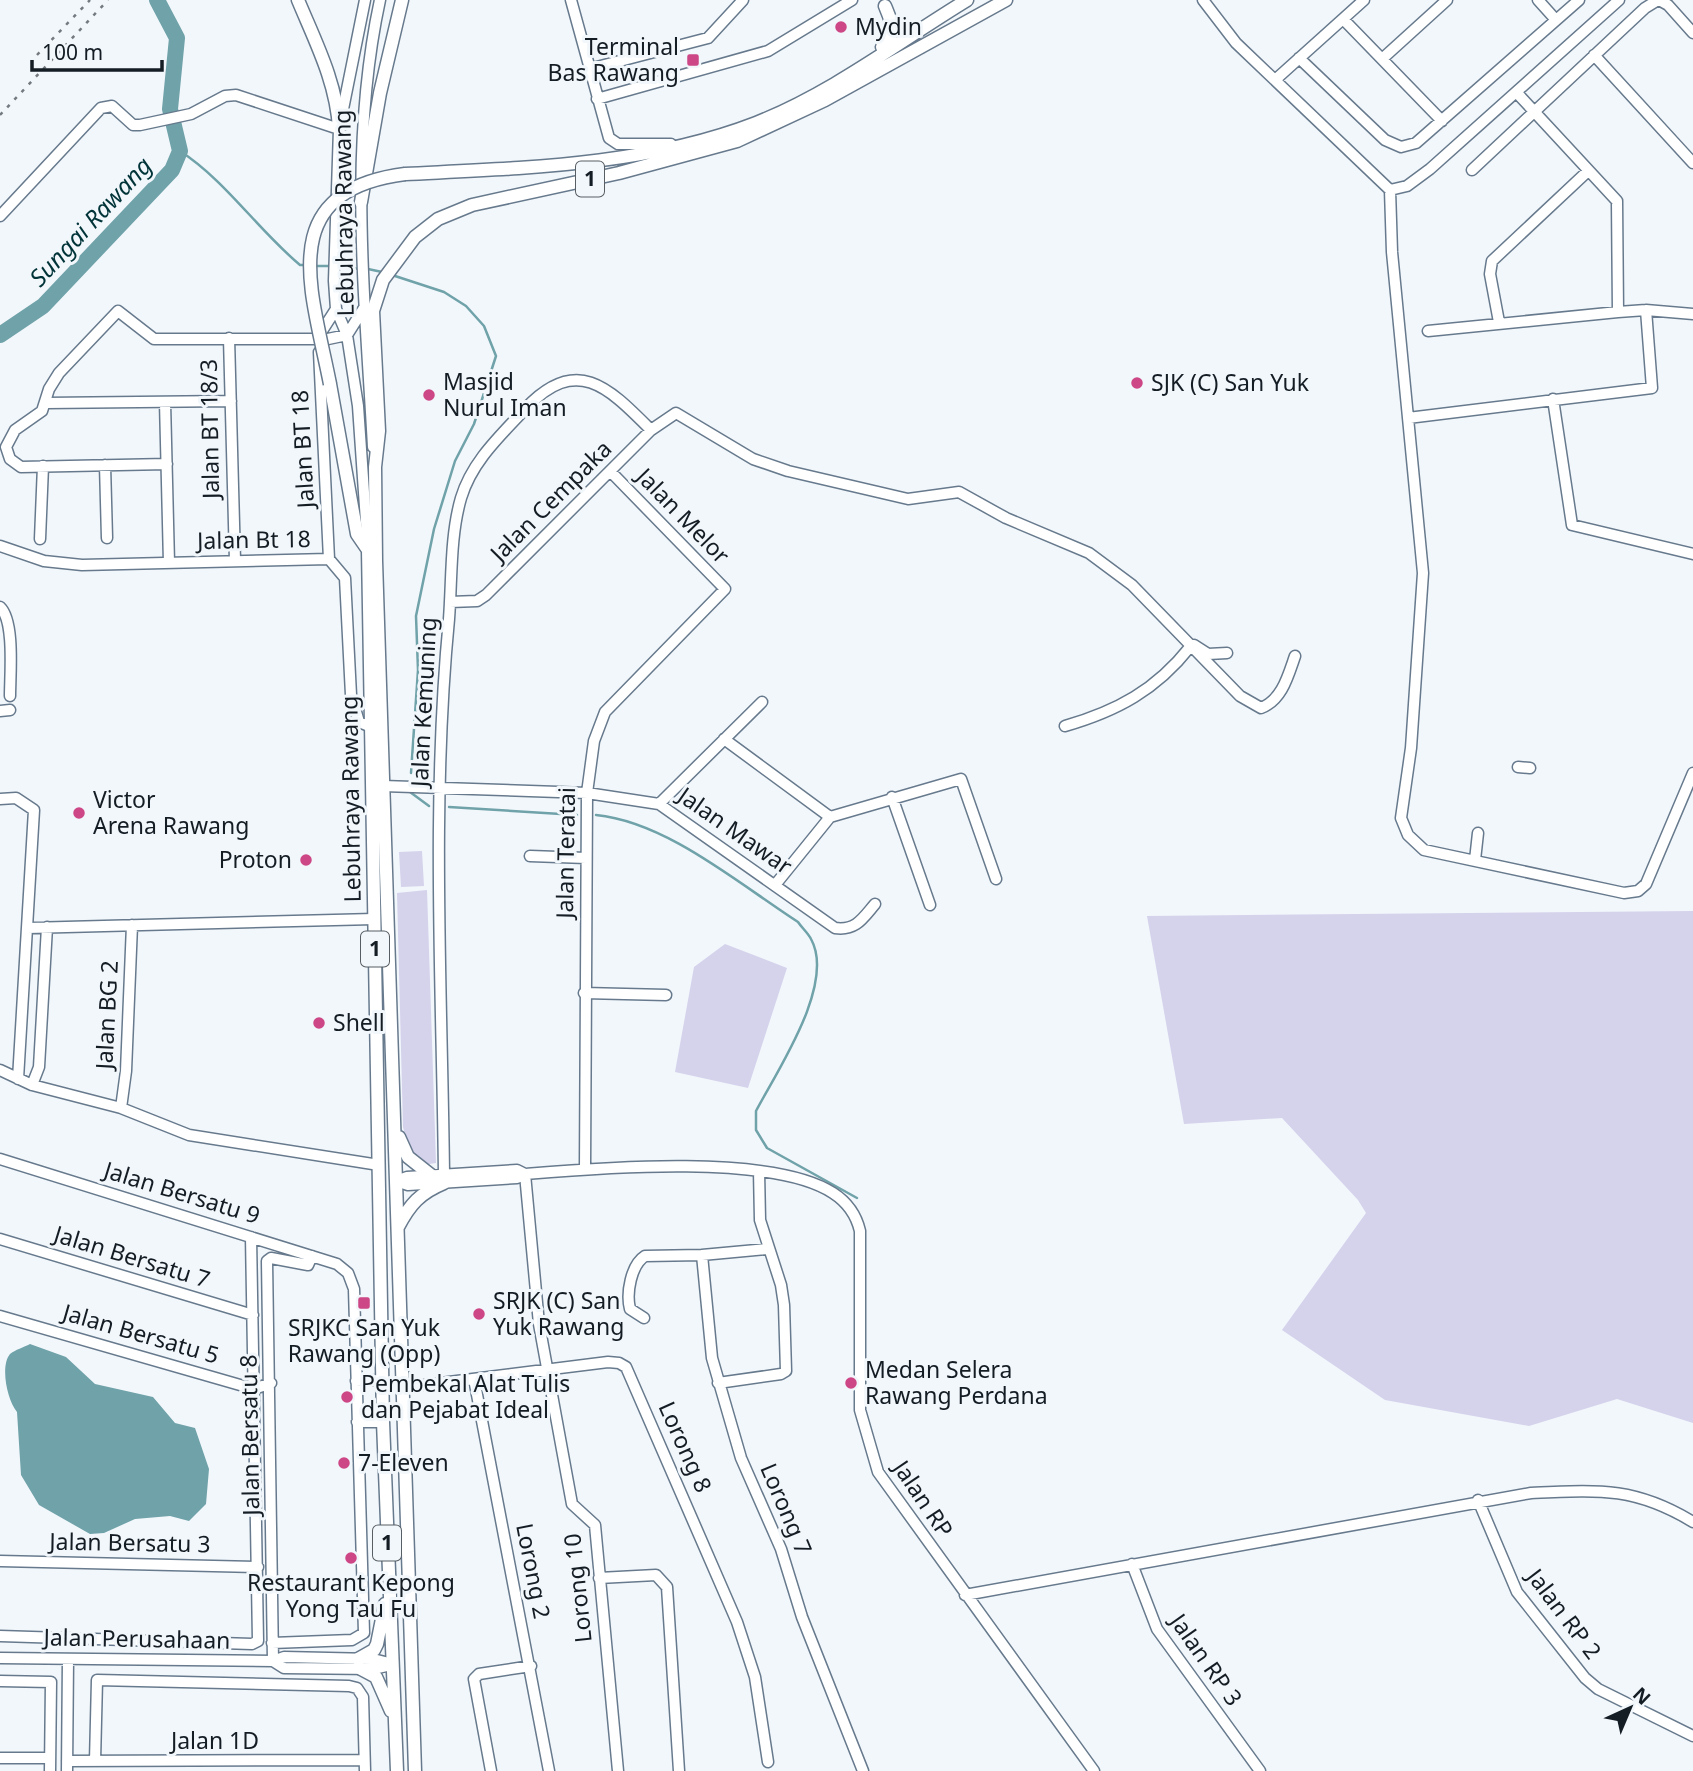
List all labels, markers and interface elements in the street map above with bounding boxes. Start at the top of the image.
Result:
place label: Mydin [855,10,922,42]
marker: Mydin [833,19,849,35]
scale bar [32,28,161,72]
place label: Terminal Bas Rawang [548,30,679,88]
text: 100 m [42,38,103,66]
marker: Terminal Bas Rawang [685,52,701,68]
street label: Lebuhraya Rawang [325,109,361,317]
water label: Sungai Rawang [21,149,159,293]
road number: 1 [576,162,604,196]
street label: Jalan BT 18/3 [192,359,226,501]
place label: Masjid Nurul Iman [443,365,567,423]
place label: SJK (C) San Yuk [1151,366,1310,398]
marker: SJK (C) San Yuk [1129,375,1145,391]
marker: Masjid Nurul Iman [421,387,437,403]
street label: Jalan BT 18 [283,389,321,511]
street label: Jalan Cempaka [481,433,618,569]
street label: Jalan Melor [629,459,738,570]
street label: Jalan Bt 18 [195,522,311,556]
street label: Jalan Kemuning [402,616,443,789]
street label: Lebuhraya Rawang [332,695,368,903]
street label: Jalan Mawar [671,778,799,882]
place label: Victor Arena Rawang [93,783,249,841]
street label: Jalan Teratai [548,787,582,921]
marker: Victor Arena Rawang [71,805,87,821]
place label: Proton [219,843,292,875]
marker: Proton [298,852,314,868]
road number: 1 [361,932,389,967]
street label: Jalan BG 2 [87,960,125,1072]
place label: Shell [333,1006,385,1038]
marker: Shell [311,1015,327,1031]
street label: Jalan Bersatu 9 [99,1153,264,1231]
street label: Jalan Bersatu 7 [49,1217,214,1295]
place label: SRJK (C) San Yuk Rawang [493,1284,624,1342]
street label: Jalan Bersatu 5 [57,1295,223,1371]
marker: SRJKC San Yuk Rawang (Opp) [356,1295,372,1311]
marker: SRJK (C) San Yuk Rawang [471,1306,487,1322]
place label: SRJKC San Yuk Rawang (Opp) [288,1311,441,1369]
place label: Medan Selera Rawang Perdana [865,1353,1048,1411]
street label: Jalan Bersatu 8 [232,1354,266,1518]
place label: Pembekal Alat Tulis dan Pejabat Ideal [361,1367,570,1425]
marker: Medan Selera Rawang Perdana [843,1375,859,1391]
marker: Pembekal Alat Tulis dan Pejabat Ideal [339,1389,355,1405]
street label: Lorong 8 [652,1396,720,1497]
place label: 7-Eleven [358,1446,449,1478]
street label: Jalan RP [885,1452,961,1543]
marker: 7-Eleven [336,1455,352,1471]
street label: Lorong 7 [753,1458,820,1559]
street label: Lorong 2 [509,1520,559,1621]
street label: Jalan Bersatu 3 [47,1525,211,1559]
road number: 1 [373,1526,401,1560]
street label: Lorong 10 [555,1532,599,1644]
marker: Restaurant Kepong Yong Tau Fu [343,1550,359,1566]
street label: Jalan RP 2 [1519,1560,1609,1665]
place label: Restaurant Kepong Yong Tau Fu [247,1566,455,1624]
street label: Jalan RP 3 [1162,1605,1250,1712]
street label: Jalan Perusahaan [41,1620,231,1656]
north arrow [1595,1673,1665,1743]
text: N [1627,1681,1656,1710]
street label: Jalan 1D [169,1724,259,1756]

